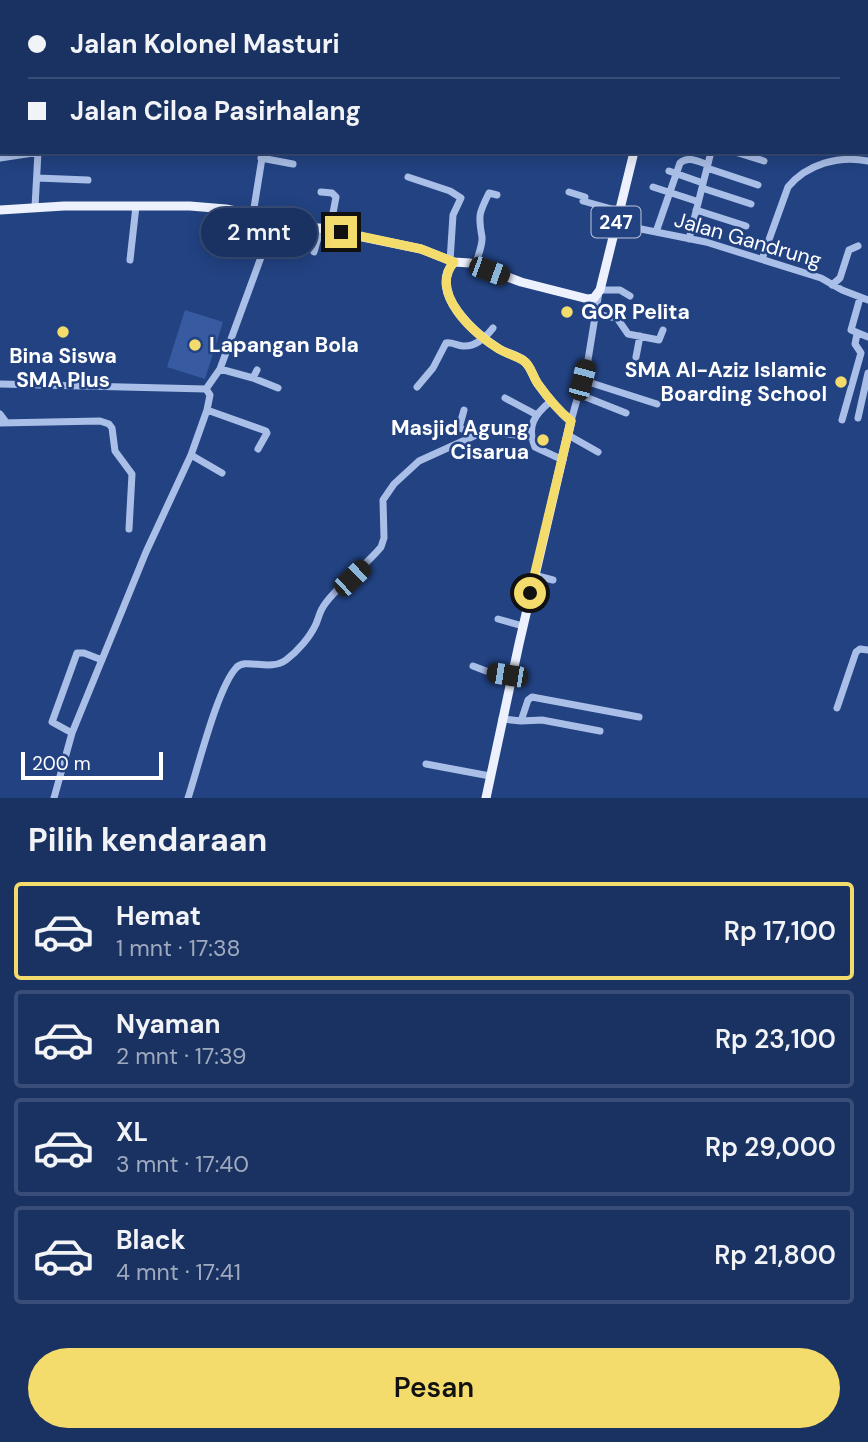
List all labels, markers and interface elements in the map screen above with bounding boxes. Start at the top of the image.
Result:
text: Jalan Kolonel Masturi [70,27,340,61]
text: Jalan Ciloa Pasirhalang [70,94,361,128]
road number: 247 [592,206,640,238]
street label: Jalan Gandrung [671,206,825,274]
callout: 2 mnt [201,208,316,256]
route end [325,216,357,248]
text: 2 mnt [227,217,291,247]
car [466,254,513,288]
place label: GOR Pelita [581,298,690,326]
marker: GOR Pelita [559,304,575,320]
marker: Bina Siswa SMA Plus [55,324,71,340]
place label: Lapangan Bola [209,331,359,359]
marker: Lapangan Bola [187,337,203,353]
place label: Bina Siswa SMA Plus [9,342,117,394]
place label: SMA Al-Aziz Islamic Boarding School [625,356,827,408]
car [567,357,598,403]
marker: SMA Al-Aziz Islamic Boarding School [833,374,849,390]
place label: Masjid Agung Cisarua [391,414,529,466]
marker: Masjid Agung Cisarua [535,432,551,448]
car [330,556,375,600]
route start [514,577,546,609]
car [485,661,530,689]
scale bar [21,749,163,781]
text: 200 m [32,751,91,776]
text: Pilih kendaraan [28,819,267,861]
text: Hemat [116,899,201,933]
icon: car [32,900,95,963]
text: Rp 17,100 [724,914,836,948]
text: 1 mnt · 17:38 [116,933,240,963]
text: Nyaman [116,1007,221,1041]
icon: car [32,1008,95,1071]
text: Rp 23,100 [715,1022,836,1056]
text: 2 mnt · 17:39 [116,1041,246,1071]
text: XL [116,1115,148,1149]
icon: car [32,1116,95,1179]
text: Rp 29,000 [705,1130,836,1164]
text: 3 mnt · 17:40 [116,1149,249,1179]
text: Black [116,1223,186,1257]
icon: car [32,1224,95,1287]
text: Rp 21,800 [714,1238,836,1272]
text: 4 mnt · 17:41 [116,1257,241,1287]
button: Pesan [28,1348,840,1428]

